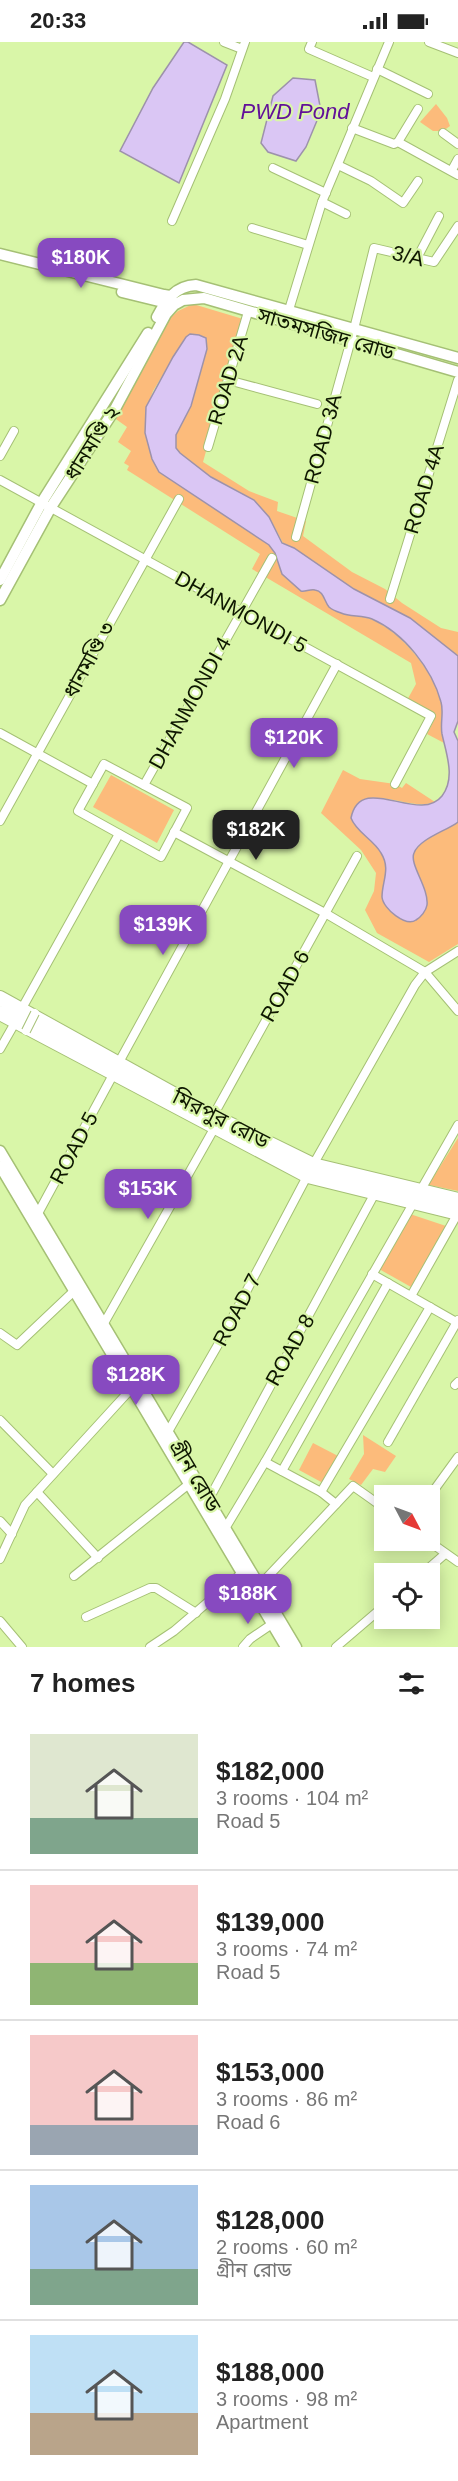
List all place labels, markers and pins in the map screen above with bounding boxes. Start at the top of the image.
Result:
pin: $180K [39,238,123,289]
pin: $120K [252,718,336,769]
pin: $182K [214,810,298,861]
pin: $139K [121,905,205,956]
pin: $153K [106,1169,190,1220]
pin: $128K [94,1355,178,1406]
pin: $188K [206,1574,290,1625]

